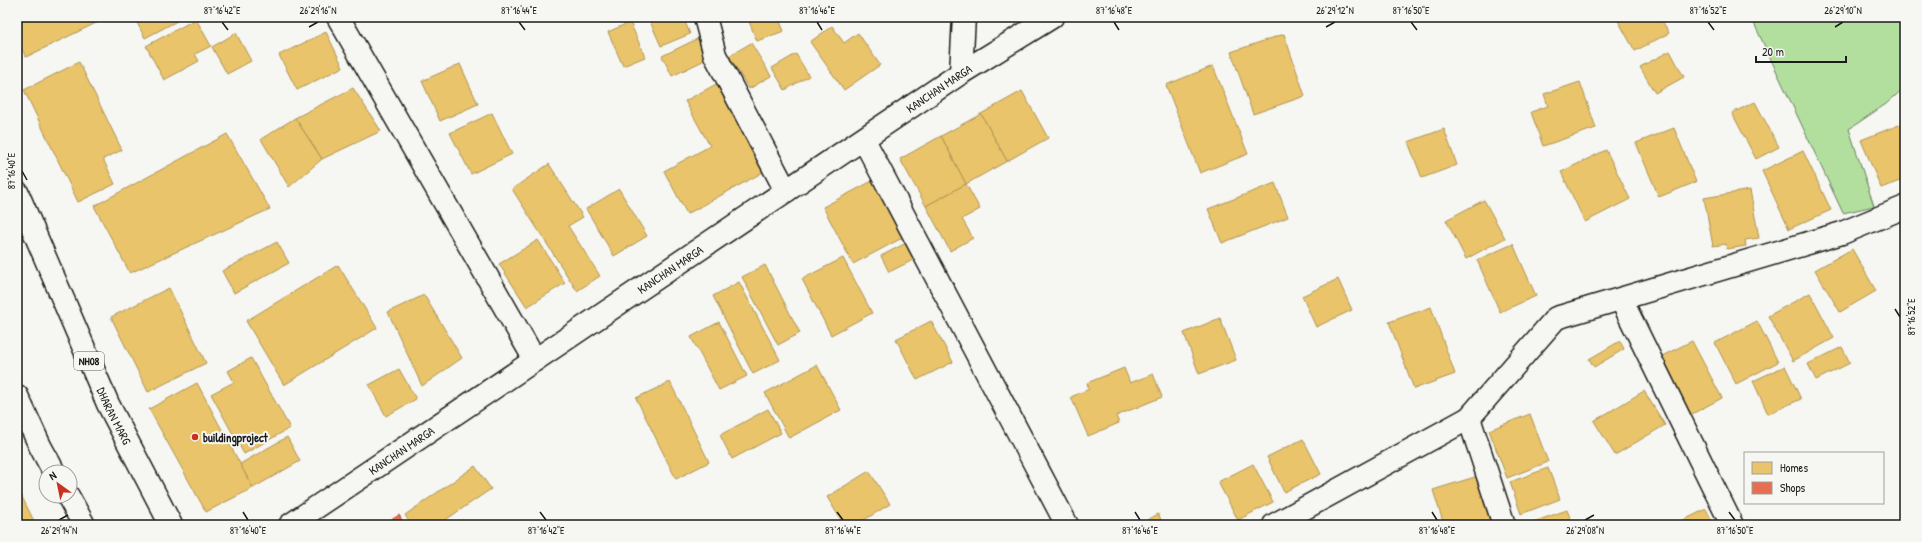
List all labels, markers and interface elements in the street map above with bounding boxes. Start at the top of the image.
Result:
text: 87°16'42"E [204,4,241,17]
text: 26°29'16"N [300,4,336,17]
text: 87°16'44"E [501,4,537,17]
text: 87°16'46"E [799,4,836,17]
text: 87°16'48"E [1096,4,1133,17]
text: 26°29'12"N [1316,4,1354,17]
text: 87°16'50"E [1392,4,1430,17]
text: 87°16'52"E [1689,4,1727,17]
text: 26°29'10"N [1824,4,1862,17]
scale bar [1756,38,1846,64]
text: 20 m [1762,43,1784,60]
street label: KANCHAN MARGA [902,60,975,116]
text: 87°16'40"E [5,152,18,189]
street label: KANCHAN MARGA [634,241,706,297]
text: 87°16'52"E [1905,298,1918,336]
road number: NH08 [74,352,104,370]
street label: DHARAN MARG [93,384,136,447]
street label: KANCHAN MARGA [365,422,437,478]
place label: buildingproject [203,429,269,447]
marker: buildingproject [190,432,200,442]
legend [1744,452,1884,504]
text: Homes [1780,459,1808,476]
north arrow [38,464,78,504]
text: N [46,468,59,483]
text: Shops [1780,479,1806,496]
text: 26°29'14"N [41,524,77,537]
text: 87°16'40"E [230,524,267,537]
text: 87°16'42"E [528,524,565,537]
text: 87°16'44"E [825,524,861,537]
text: 87°16'46"E [1122,524,1159,537]
text: 87°16'48"E [1419,524,1456,537]
text: 26°29'08"N [1566,524,1604,537]
text: 87°16'50"E [1716,524,1754,537]

